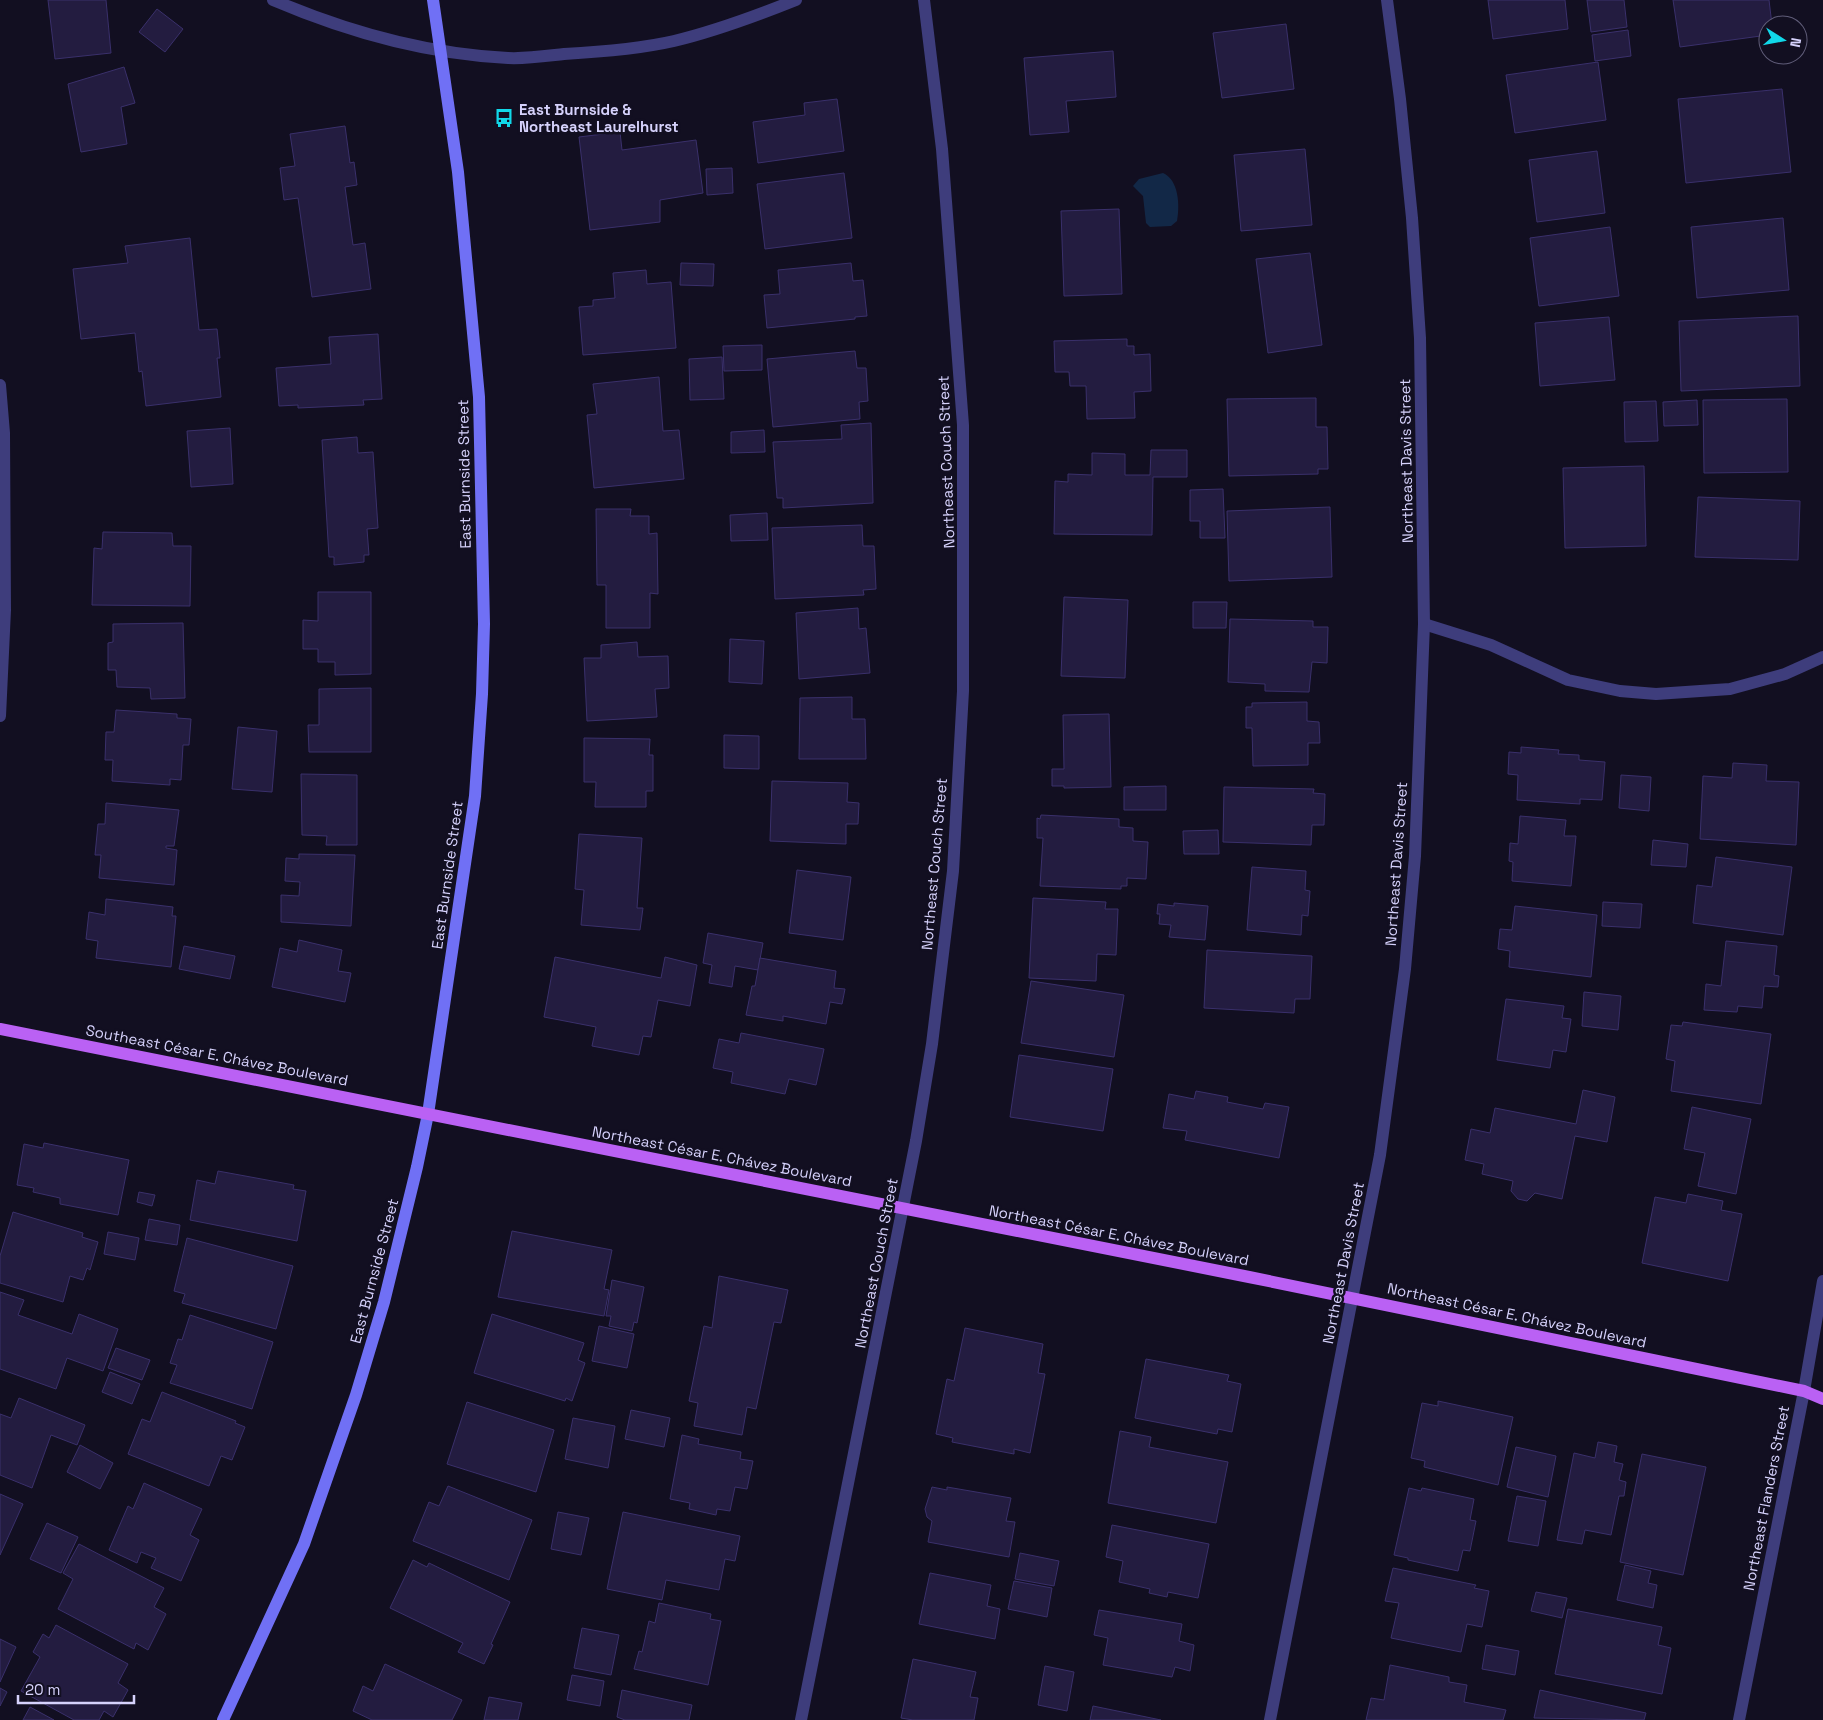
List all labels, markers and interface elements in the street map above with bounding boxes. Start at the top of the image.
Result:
north arrow [1758,15,1808,65]
text: N [1786,36,1805,49]
place label: East Burnside & Northeast Laurelhurst [519,100,679,136]
bus stop icon: East Burnside & Northeast Laurelhurst [493,107,515,129]
street label: Northeast Couch Street [933,375,959,549]
street label: Northeast Davis Street [1395,379,1417,543]
street label: East Burnside Street [453,399,475,549]
street label: Northeast Couch Street [917,777,951,951]
street label: Northeast Davis Street [1381,781,1411,947]
street label: East Burnside Street [427,800,467,950]
street label: Southeast César E. Chávez Boulevard [84,1020,350,1090]
street label: Northeast César E. Chávez Boulevard [590,1121,854,1191]
street label: Northeast Couch Street [850,1176,902,1350]
street label: Northeast Davis Street [1318,1180,1368,1346]
street label: East Burnside Street [346,1196,403,1346]
street label: Northeast César E. Chávez Boulevard [987,1200,1251,1270]
street label: Northeast César E. Chávez Boulevard [1386,1278,1648,1352]
street label: Northeast Flanders Street [1739,1404,1793,1592]
scale bar [18,1672,134,1704]
text: 20 m [25,1680,60,1699]

